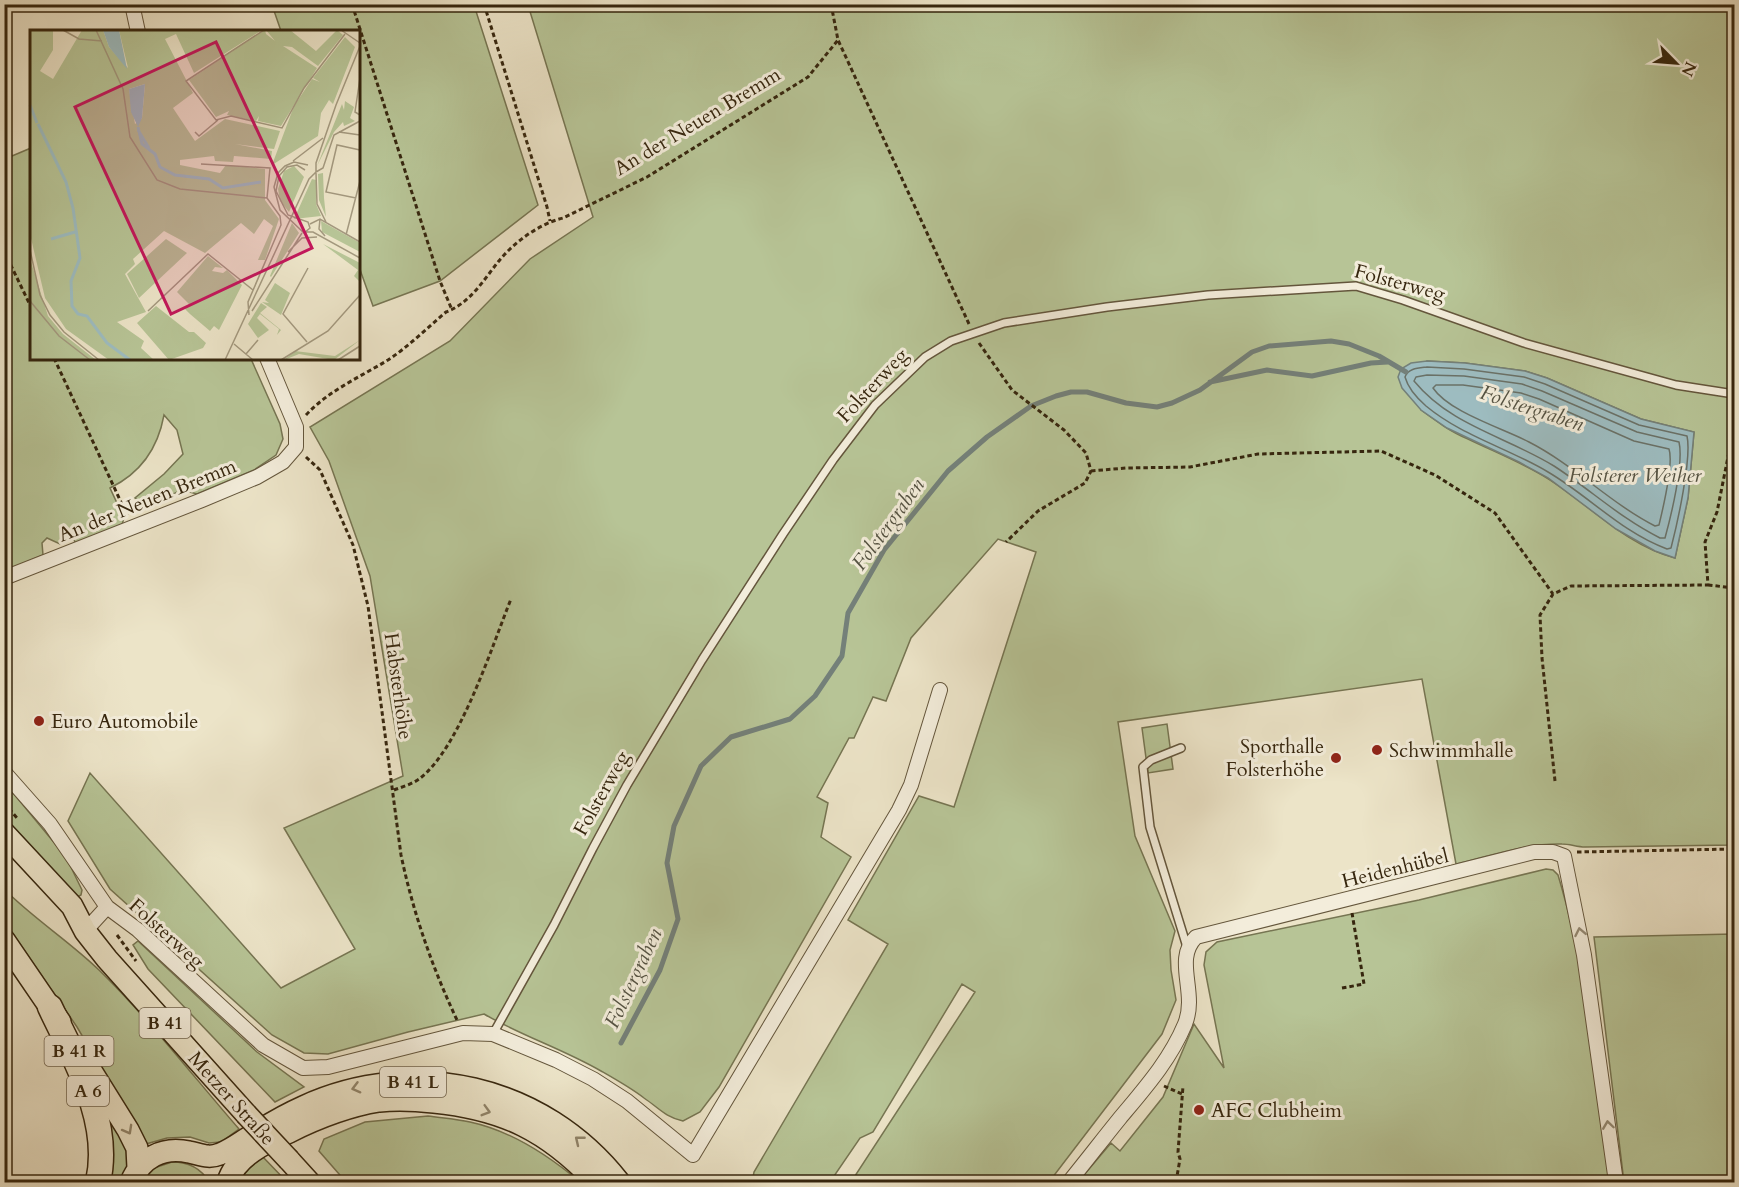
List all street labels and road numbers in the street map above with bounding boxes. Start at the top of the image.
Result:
street label: An der Neuen Bremm [609,61,786,182]
street label: Folsterweg [1351,257,1449,308]
street label: Folsterweg [831,342,914,429]
street label: An der Neuen Bremm [54,452,240,549]
street label: Habsterhöhe [378,631,419,741]
street label: Folsterweg [567,745,636,840]
street label: Heidenhübel [1339,842,1451,895]
street label: Folsterweg [123,892,211,975]
road number: B 41 [140,1008,190,1038]
road number: B 41 R [44,1036,113,1066]
street label: Metzer Straße [182,1045,281,1151]
road number: B 41 L [380,1067,446,1097]
road number: A 6 [67,1076,109,1106]

